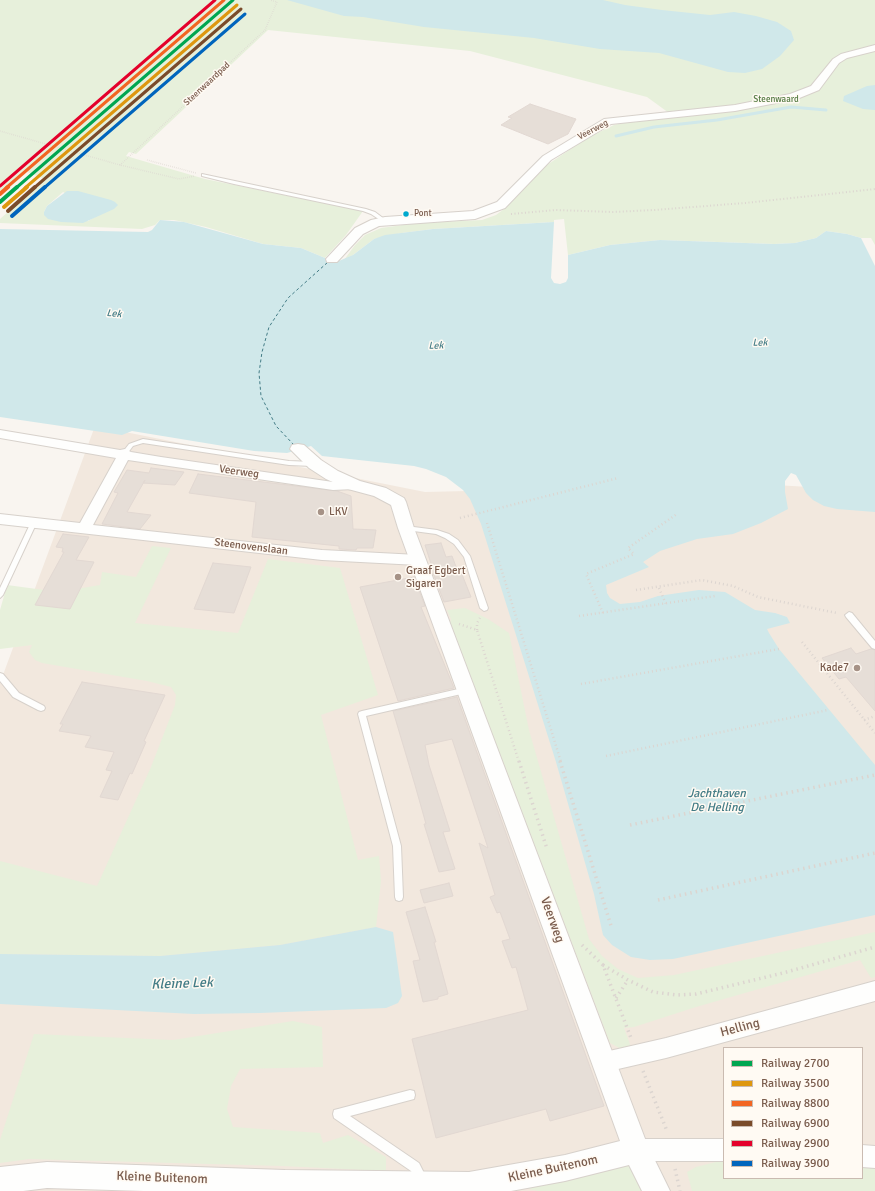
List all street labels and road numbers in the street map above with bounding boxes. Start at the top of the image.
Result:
street label: Steenwaardpad [182,60,232,108]
street label: Veerweg [576,118,610,142]
street label: Veerweg [218,463,260,481]
street label: Steenovenslaan [213,536,289,558]
street label: Veerweg [537,895,567,945]
street label: Helling [719,1015,761,1041]
street label: Kleine Buitenom [507,1152,599,1186]
street label: Kleine Buitenom [116,1169,208,1187]

